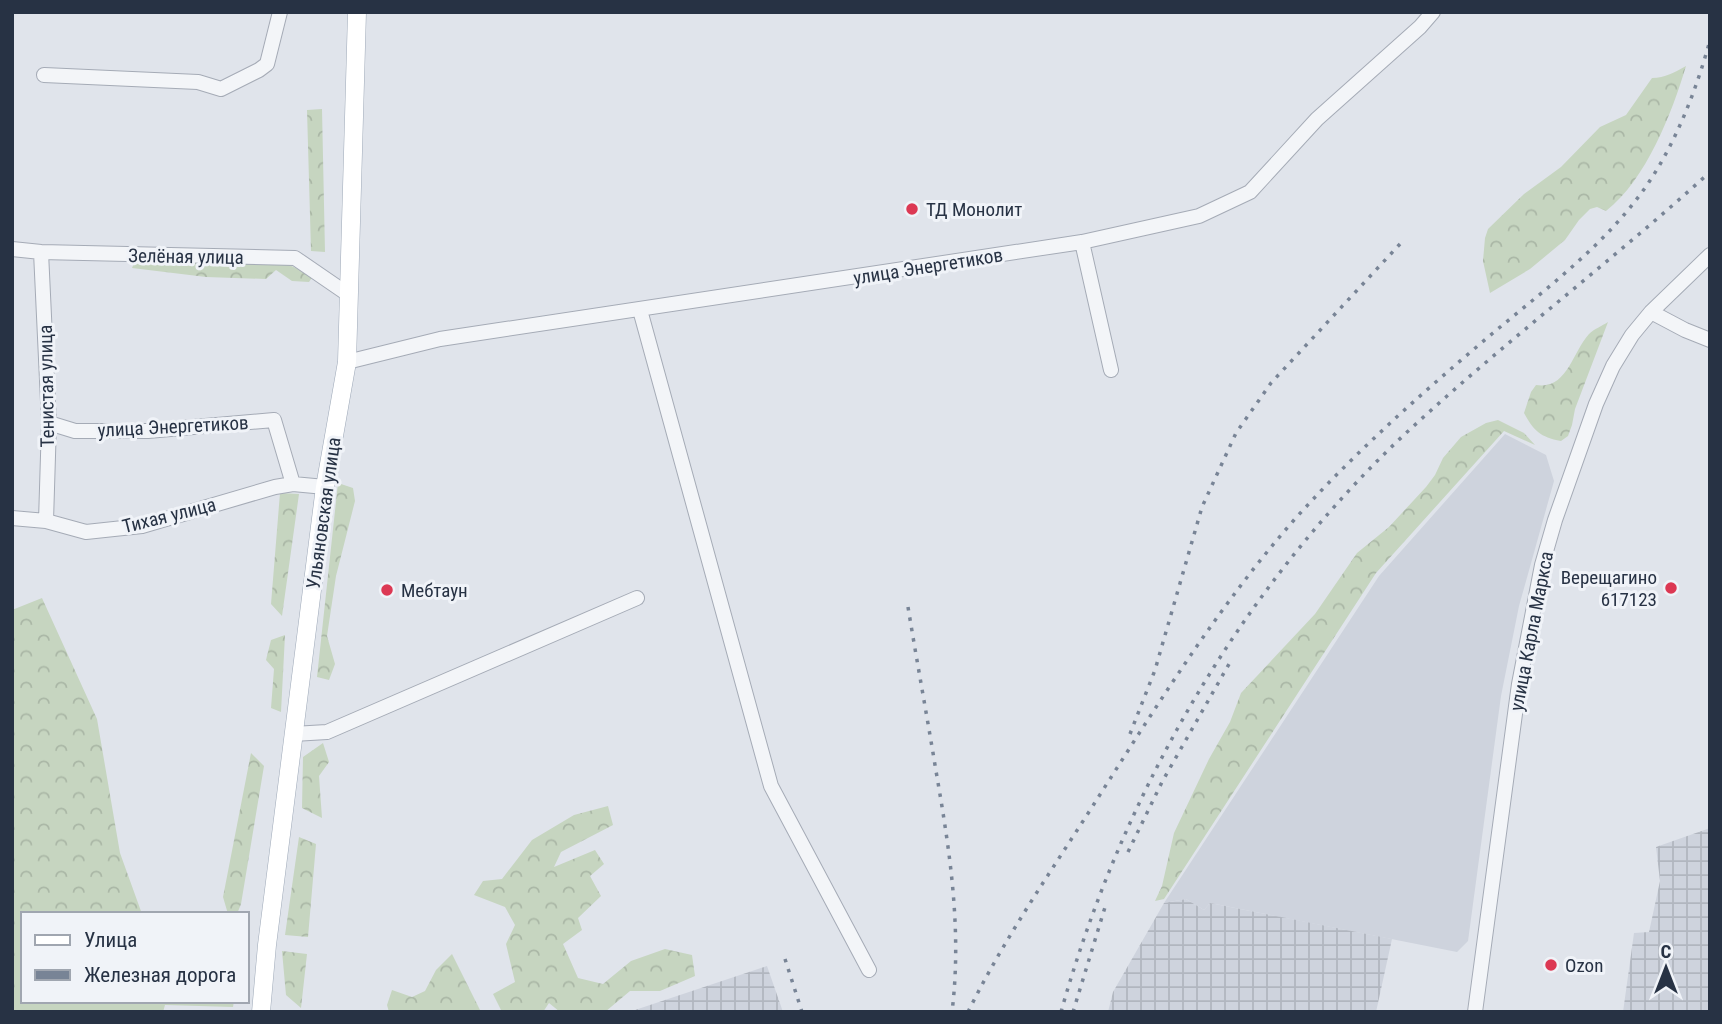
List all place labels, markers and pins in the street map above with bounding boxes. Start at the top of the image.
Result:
place label: ТД Монолит [926,198,1022,221]
marker: ТД Монолит [904,201,920,217]
place label: Верещагино 617123 [1561,566,1657,611]
place label: Мебтаун [401,579,468,602]
marker: Верещагино 617123 [1663,580,1679,596]
marker: Мебтаун [379,582,395,598]
place label: Ozon [1565,954,1603,977]
marker: Ozon [1543,957,1559,973]

